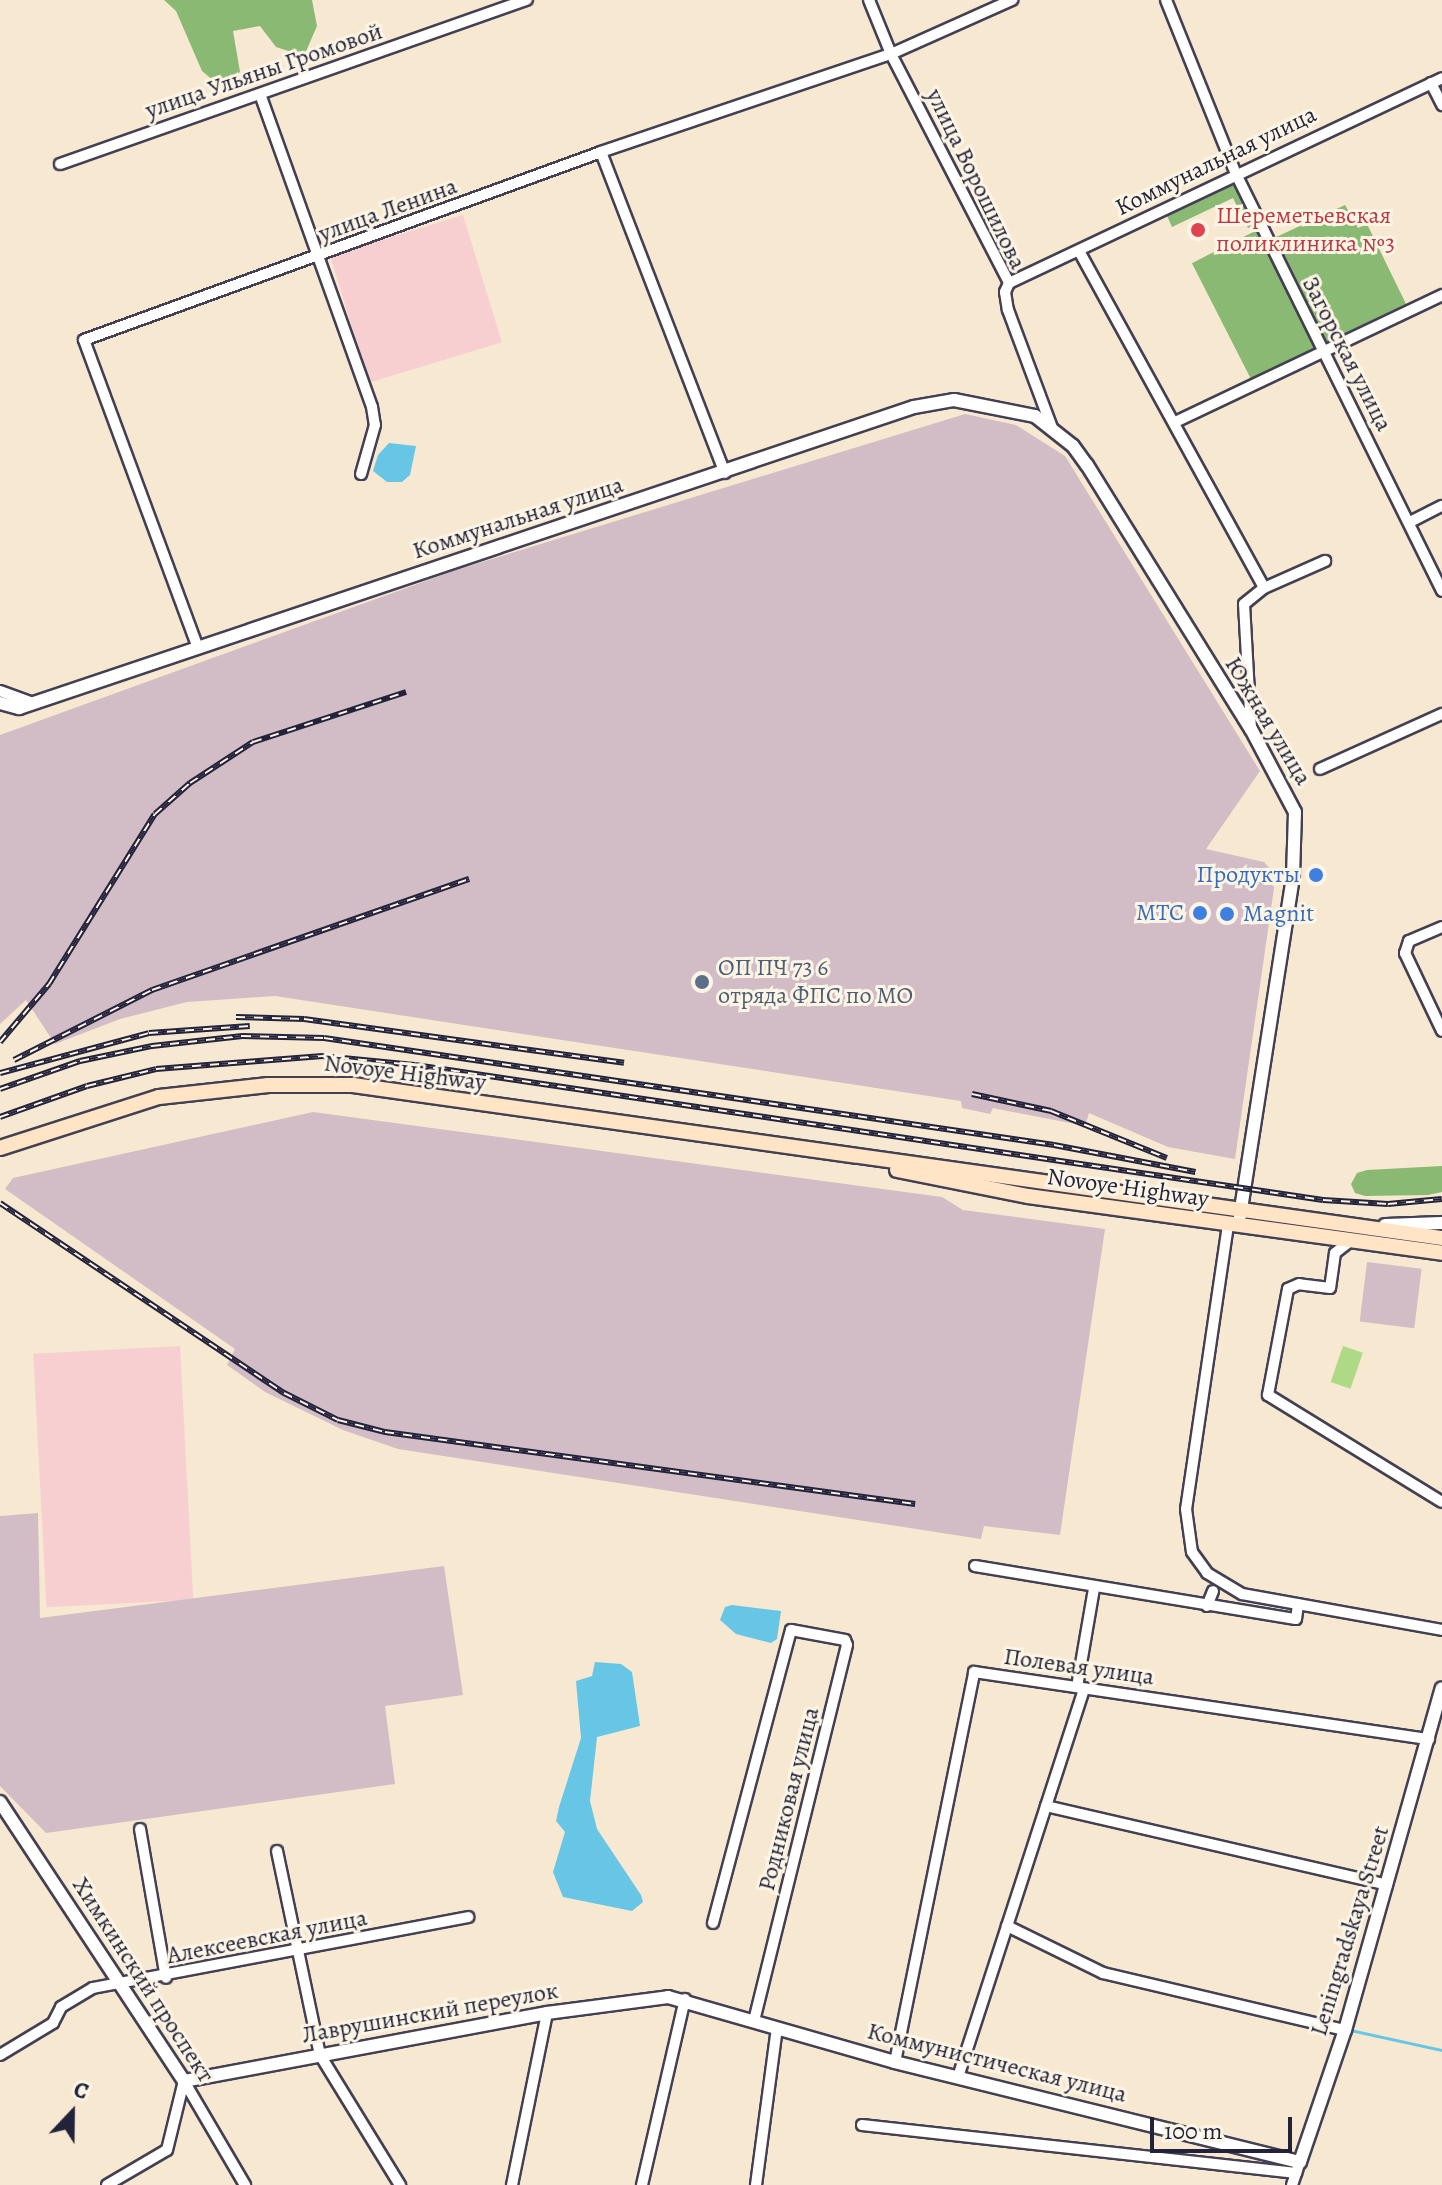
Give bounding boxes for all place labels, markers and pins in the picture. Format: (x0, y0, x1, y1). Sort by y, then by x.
place label: Шереметьевская поликлиника №3 (1216, 202, 1395, 258)
marker: Шереметьевская поликлиника №3 (1187, 219, 1209, 241)
place label: Продукты (1196, 861, 1300, 889)
marker: Продукты (1307, 866, 1325, 884)
place label: МТС (1136, 899, 1184, 927)
place label: Magnit (1243, 900, 1314, 928)
marker: МТС (1191, 904, 1209, 922)
marker: Magnit (1218, 905, 1236, 923)
place label: ОП ПЧ 73 6 отряда ФПС по МО (718, 954, 913, 1010)
marker: ОП ПЧ 73 6 отряда ФПС по МО (693, 973, 711, 991)

